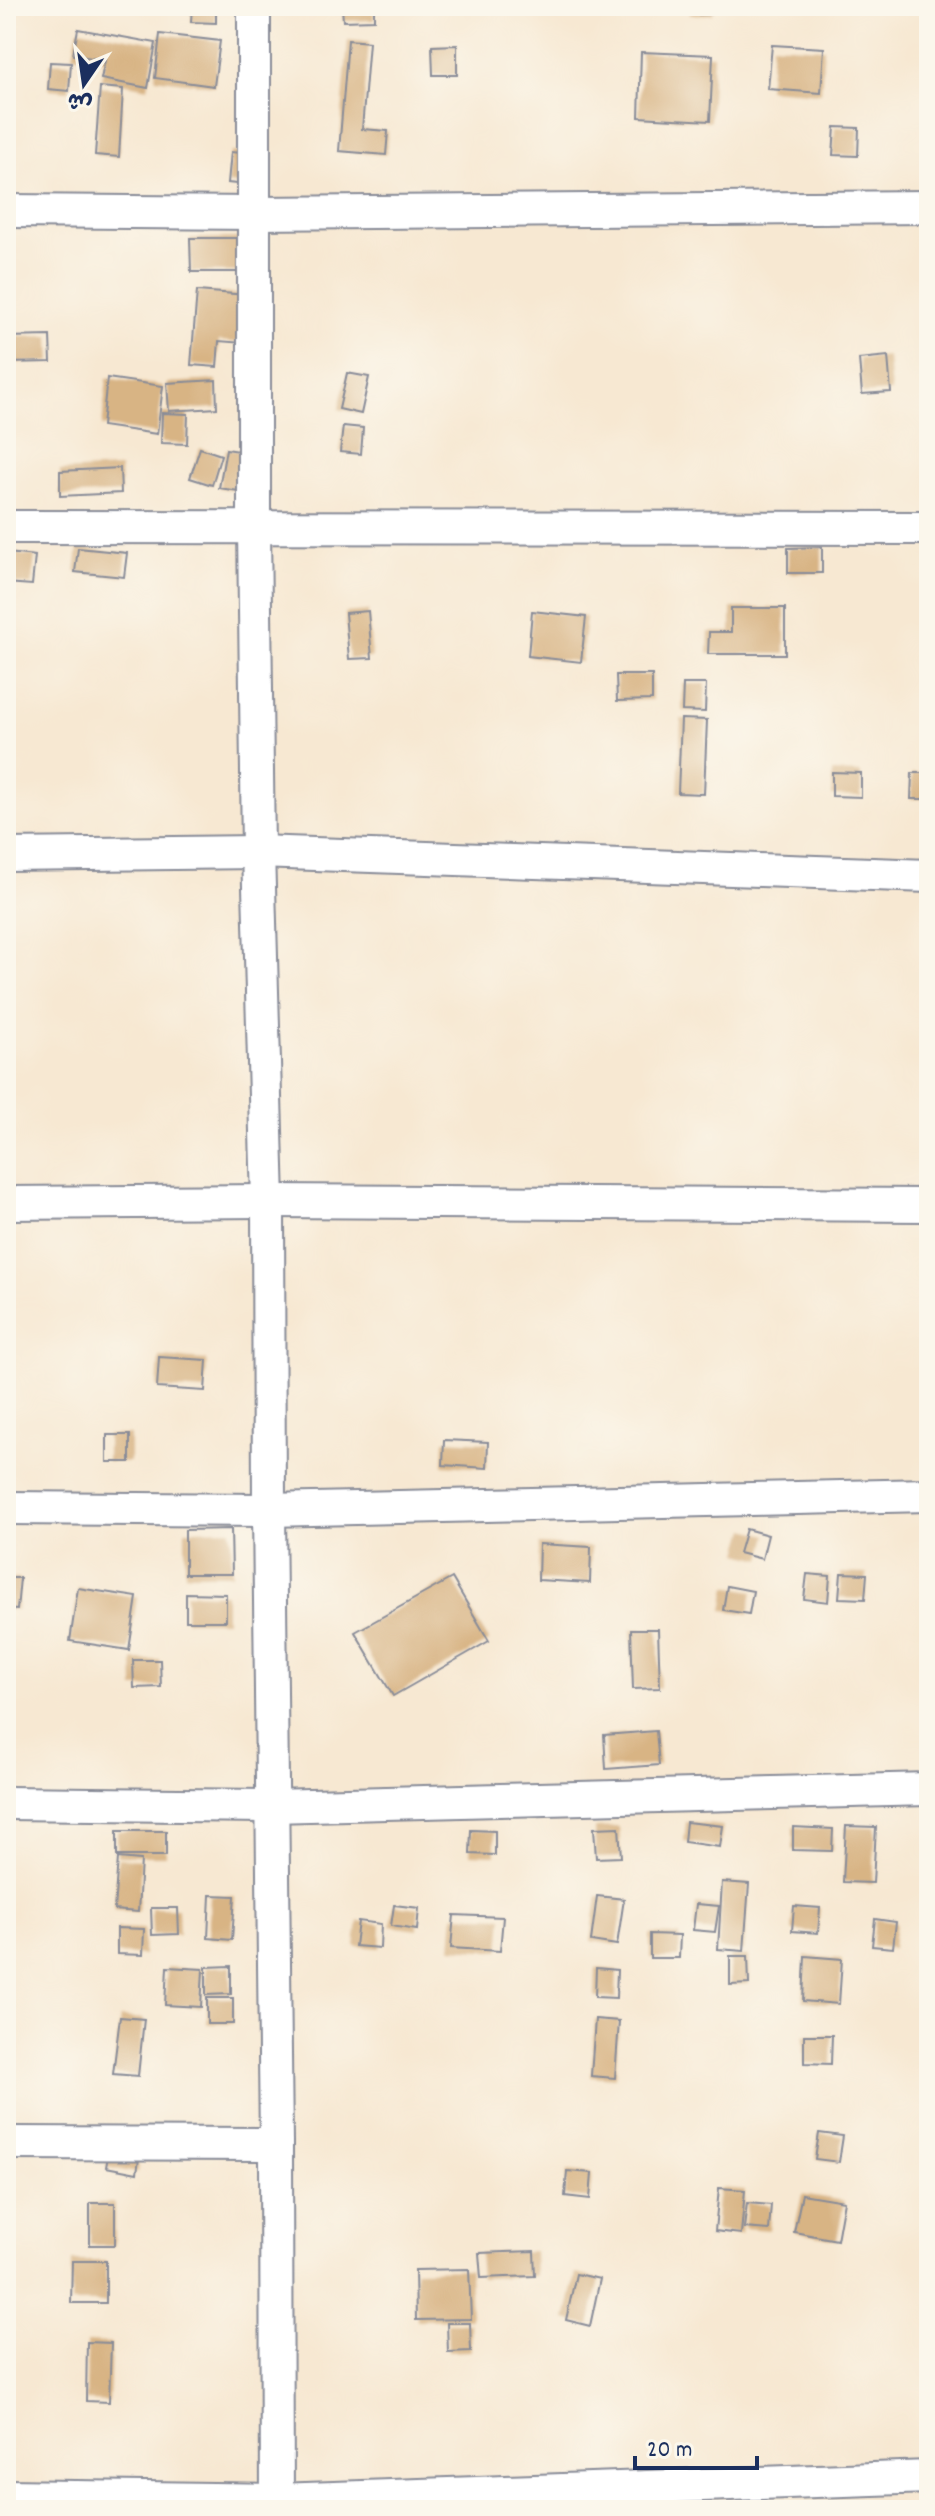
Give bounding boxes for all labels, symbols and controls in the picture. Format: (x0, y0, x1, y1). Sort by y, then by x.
north arrow (44, 44, 124, 124)
text: ش (65, 82, 96, 118)
scale bar (635, 2420, 757, 2470)
text: 20 m (647, 2434, 693, 2468)

